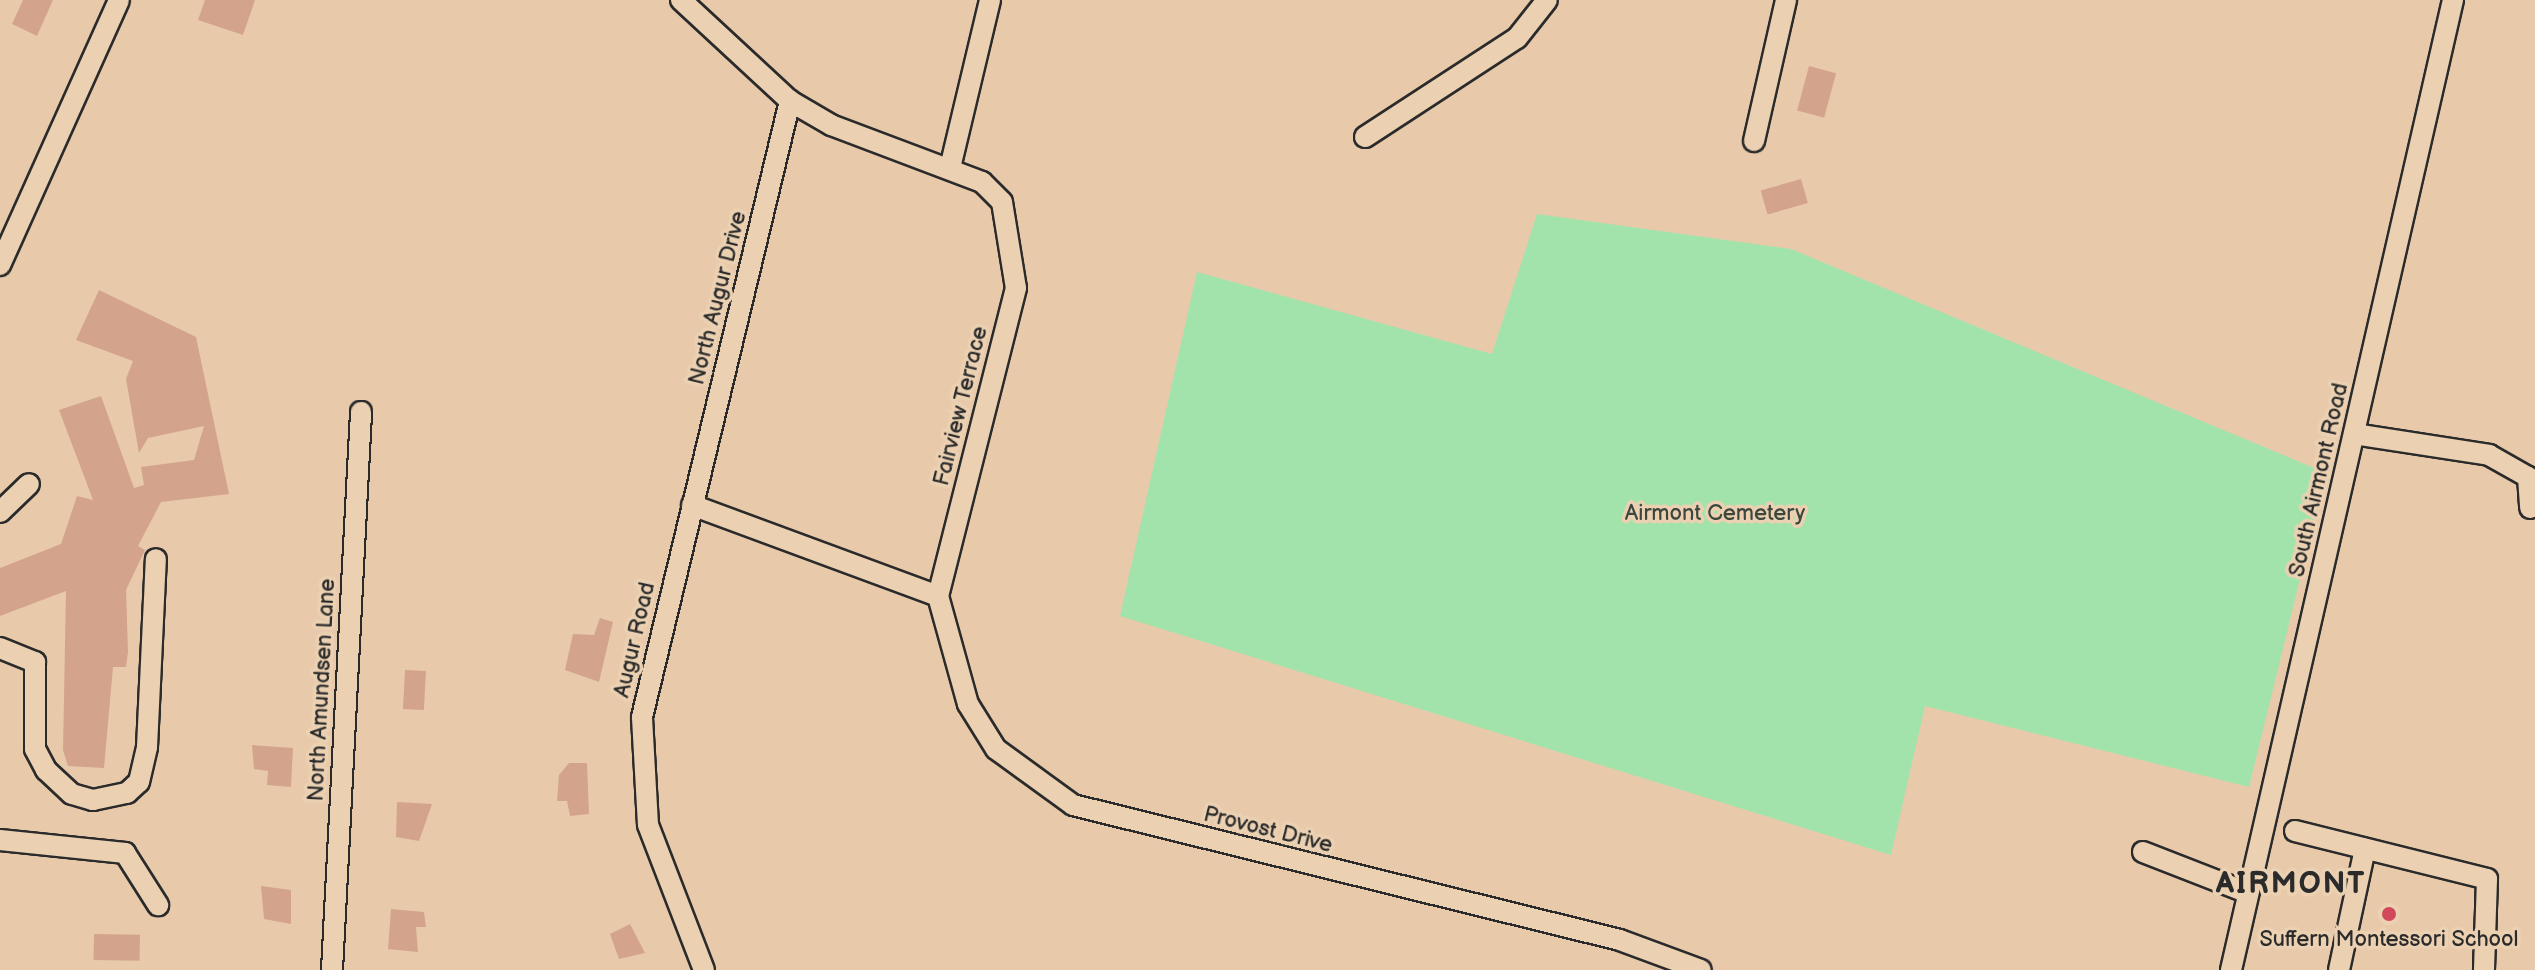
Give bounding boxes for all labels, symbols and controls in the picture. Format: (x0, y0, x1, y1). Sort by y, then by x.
street label: North Augur Drive (684, 208, 752, 388)
street label: Fairview Terrace (928, 323, 994, 489)
street label: South Airmont Road (2284, 380, 2354, 580)
park label: Airmont Cemetery (1625, 501, 1805, 527)
street label: North Amundsen Lane (303, 578, 341, 802)
street label: Augur Road (609, 580, 661, 700)
street label: Provost Drive (1201, 801, 1335, 859)
district label: AIRMONT (2216, 866, 2366, 902)
marker: Suffern Montessori School (2380, 905, 2398, 923)
place label: Suffern Montessori School (2259, 927, 2519, 953)

